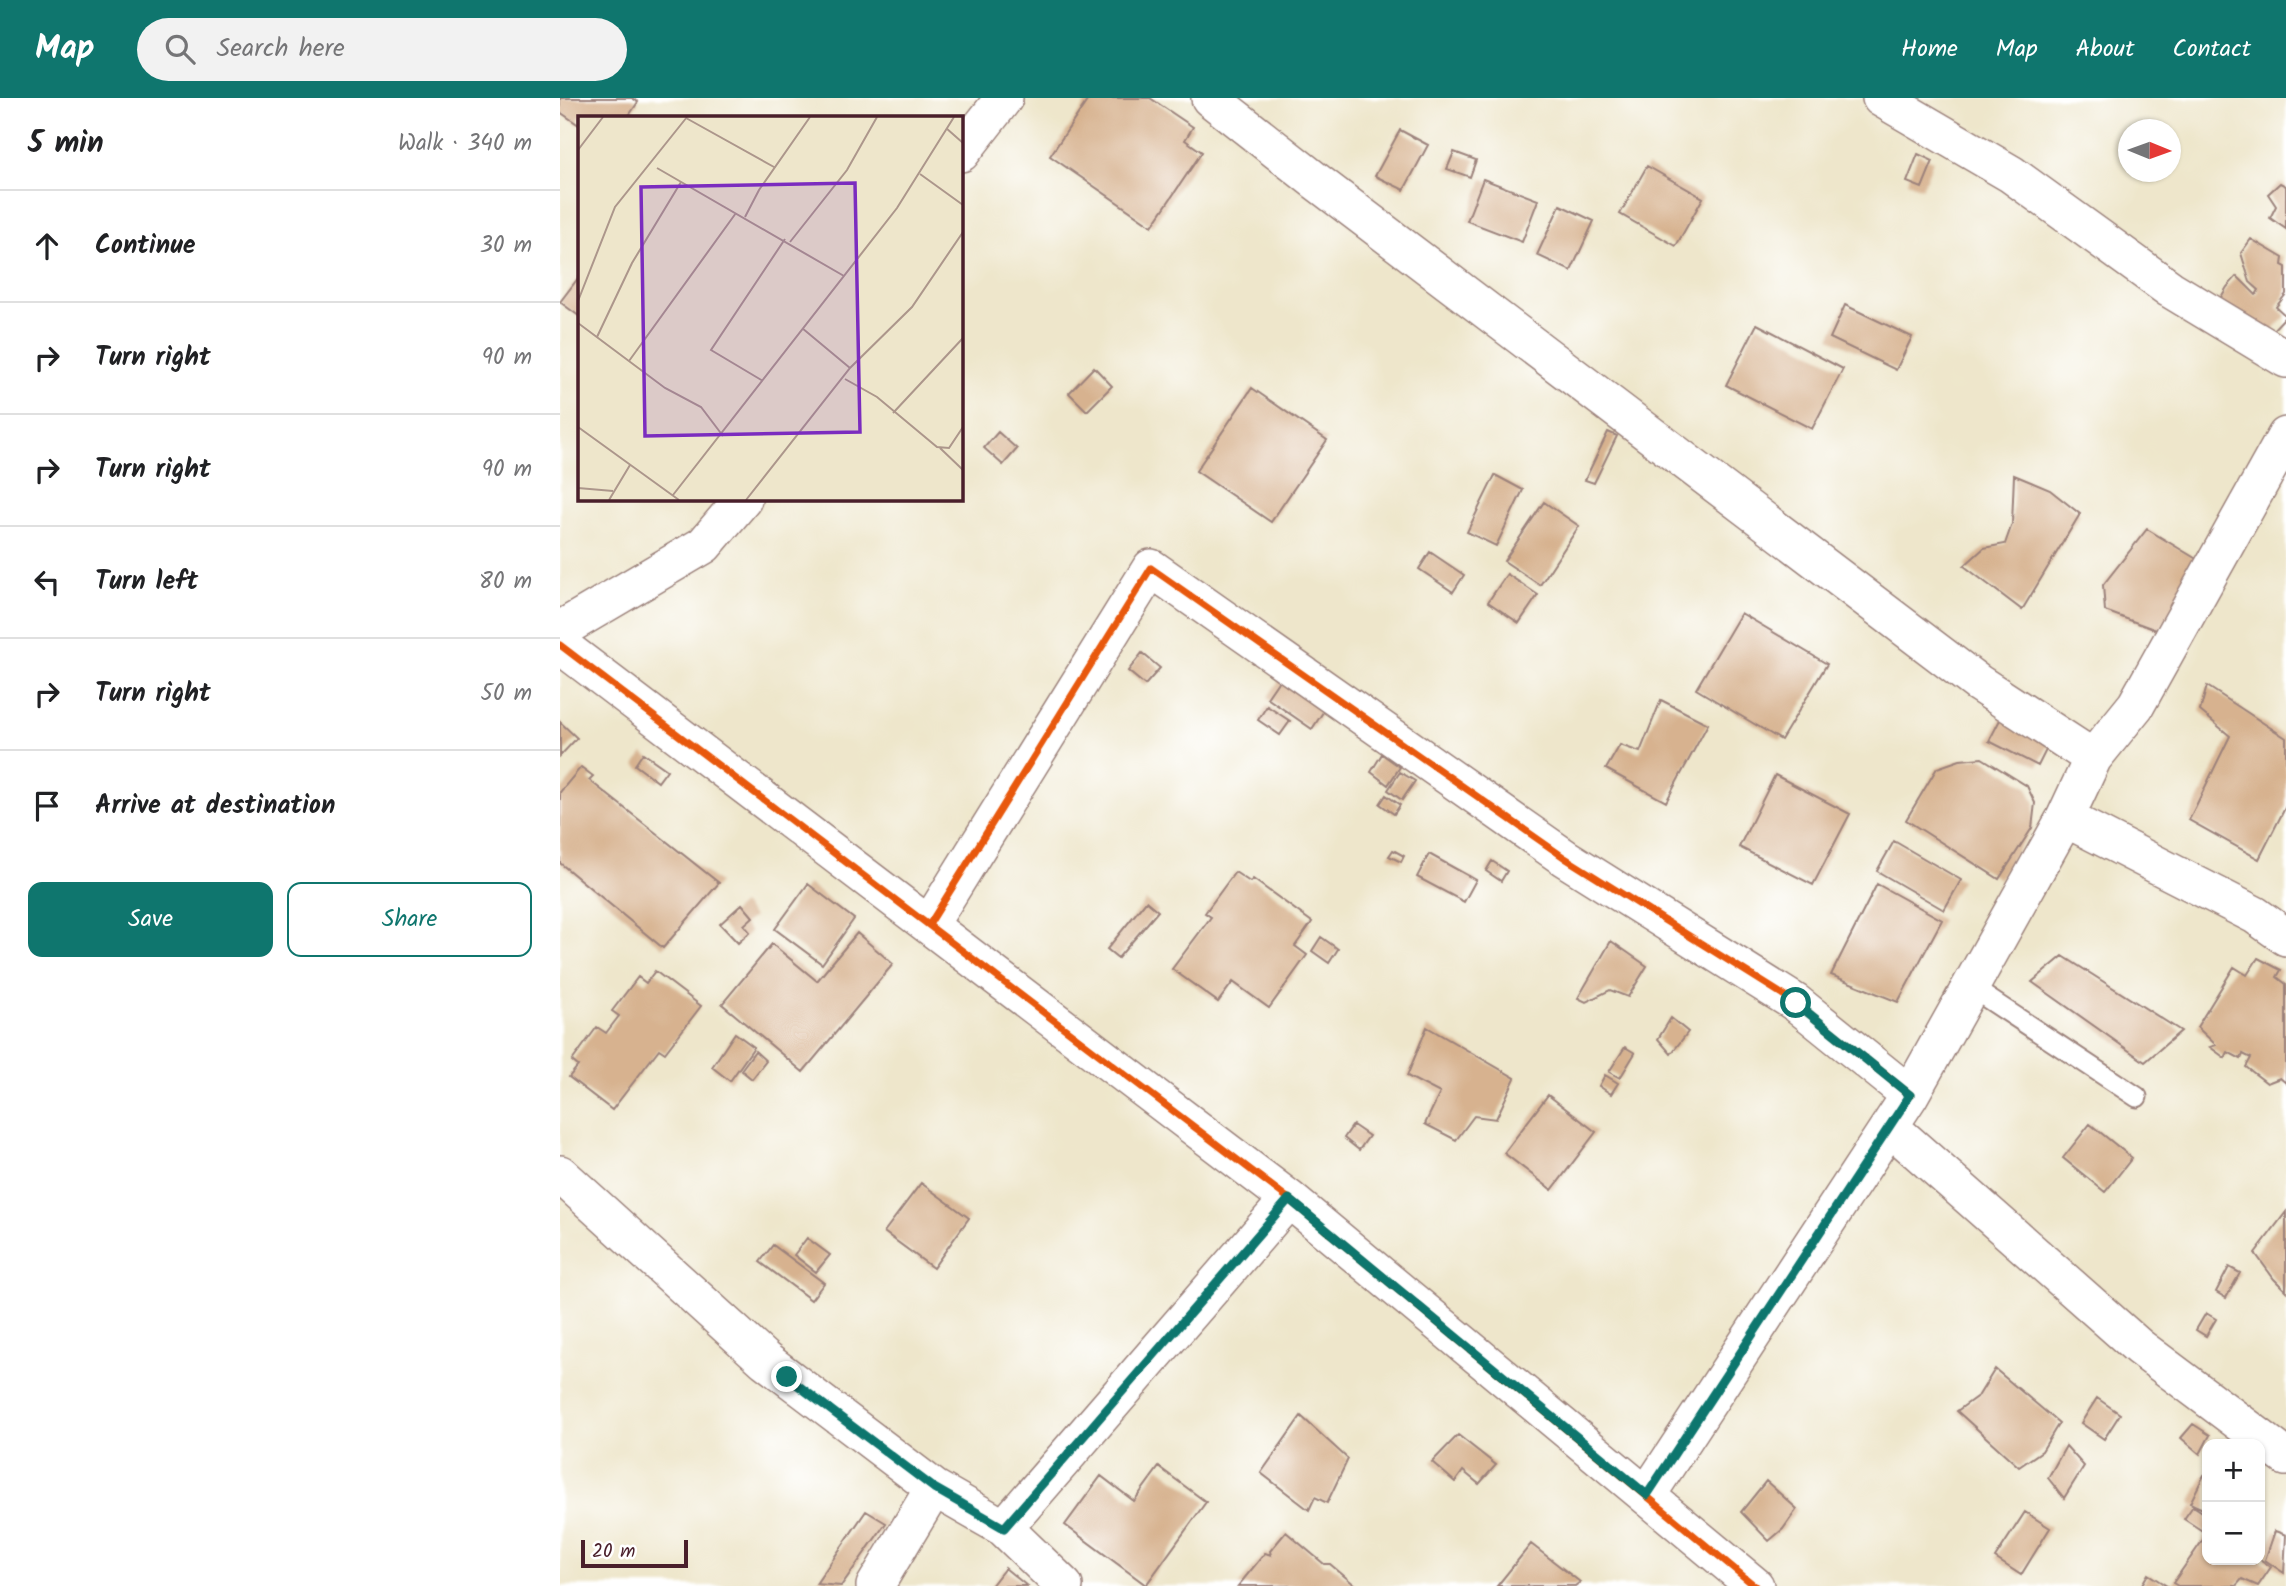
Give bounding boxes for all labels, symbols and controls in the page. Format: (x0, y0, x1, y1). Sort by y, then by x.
search box (137, 18, 627, 81)
text: Map (35, 23, 95, 76)
text: Search here (217, 28, 345, 70)
icon: search (161, 30, 199, 68)
text: Home (1901, 30, 1958, 69)
text: Map (1996, 30, 2038, 69)
text: About (2076, 30, 2134, 69)
text: Contact (2172, 30, 2251, 69)
inset map (578, 116, 962, 500)
north arrow (2118, 119, 2181, 182)
text: 5 min (28, 120, 104, 168)
text: Walk · 340 m (398, 126, 532, 162)
text: Continue (95, 225, 196, 267)
icon: ahead (28, 227, 66, 265)
text: 30 m (480, 228, 532, 264)
text: Turn right (95, 337, 211, 379)
icon: right (28, 339, 66, 377)
text: 90 m (482, 340, 532, 376)
text: Turn right (95, 449, 211, 491)
icon: right (28, 451, 66, 489)
text: 90 m (482, 452, 532, 488)
text: Turn left (95, 561, 198, 603)
icon: left (28, 563, 66, 601)
text: 80 m (479, 564, 532, 600)
text: Turn right (95, 673, 211, 715)
icon: right (28, 675, 66, 713)
text: 50 m (481, 676, 532, 712)
text: Arrive at destination (95, 785, 335, 827)
icon: arrive (28, 787, 66, 825)
button: Save (28, 882, 273, 957)
button: Share (287, 882, 532, 957)
route start (1780, 987, 1811, 1018)
route end (771, 1361, 802, 1392)
map controls (2202, 1439, 2265, 1565)
button: + (2202, 1439, 2265, 1502)
button: − (2202, 1502, 2265, 1565)
scale bar (581, 1537, 688, 1569)
text: 20 m (592, 1537, 635, 1567)

